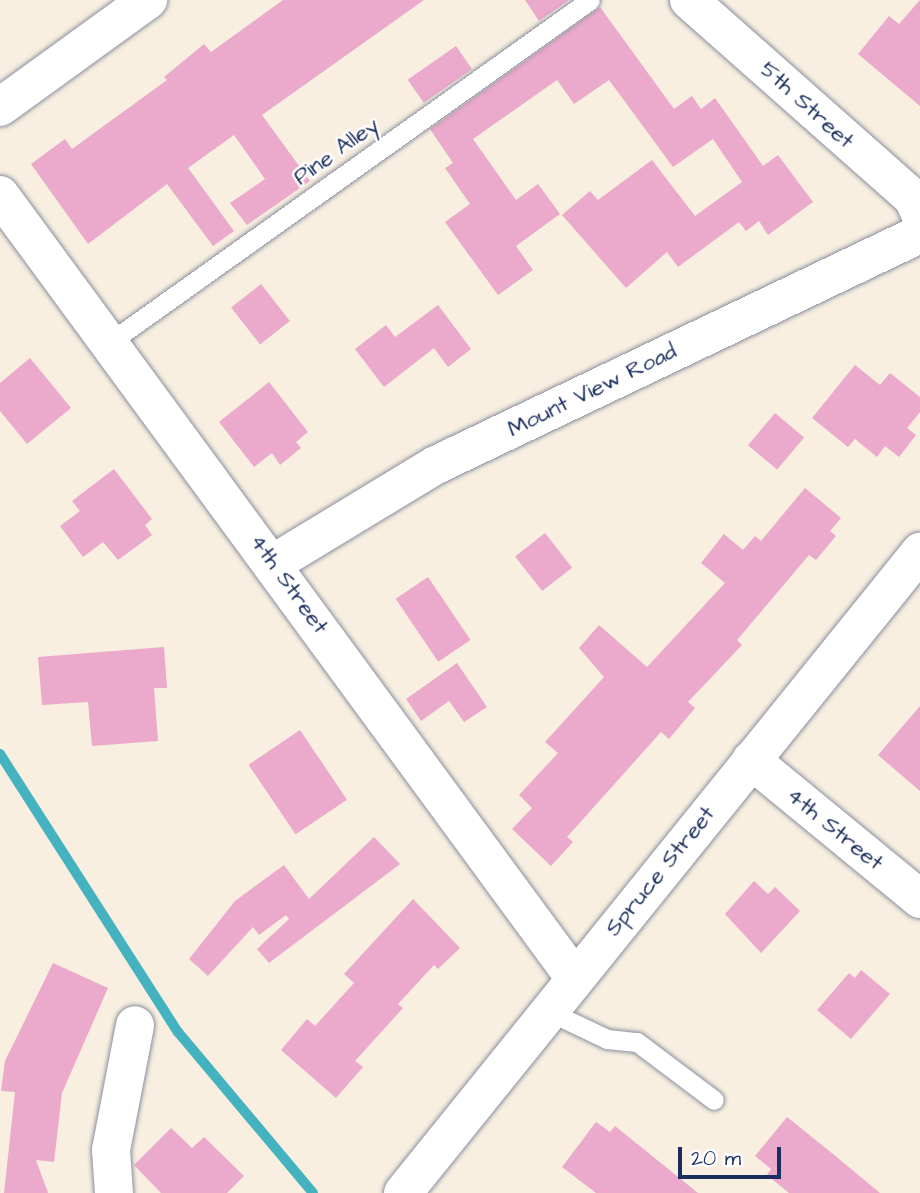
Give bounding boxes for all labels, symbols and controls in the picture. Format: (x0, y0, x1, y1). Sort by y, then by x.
street label: 5th Street (754, 56, 860, 154)
street label: Pine Alley (288, 111, 384, 191)
street label: Mount View Road (503, 337, 681, 443)
street label: 4th Street (244, 529, 334, 639)
street label: 4th Street (781, 782, 889, 876)
street label: Spruce Street (599, 800, 721, 942)
scale bar (682, 1134, 785, 1178)
text: 20 m (691, 1144, 741, 1173)

